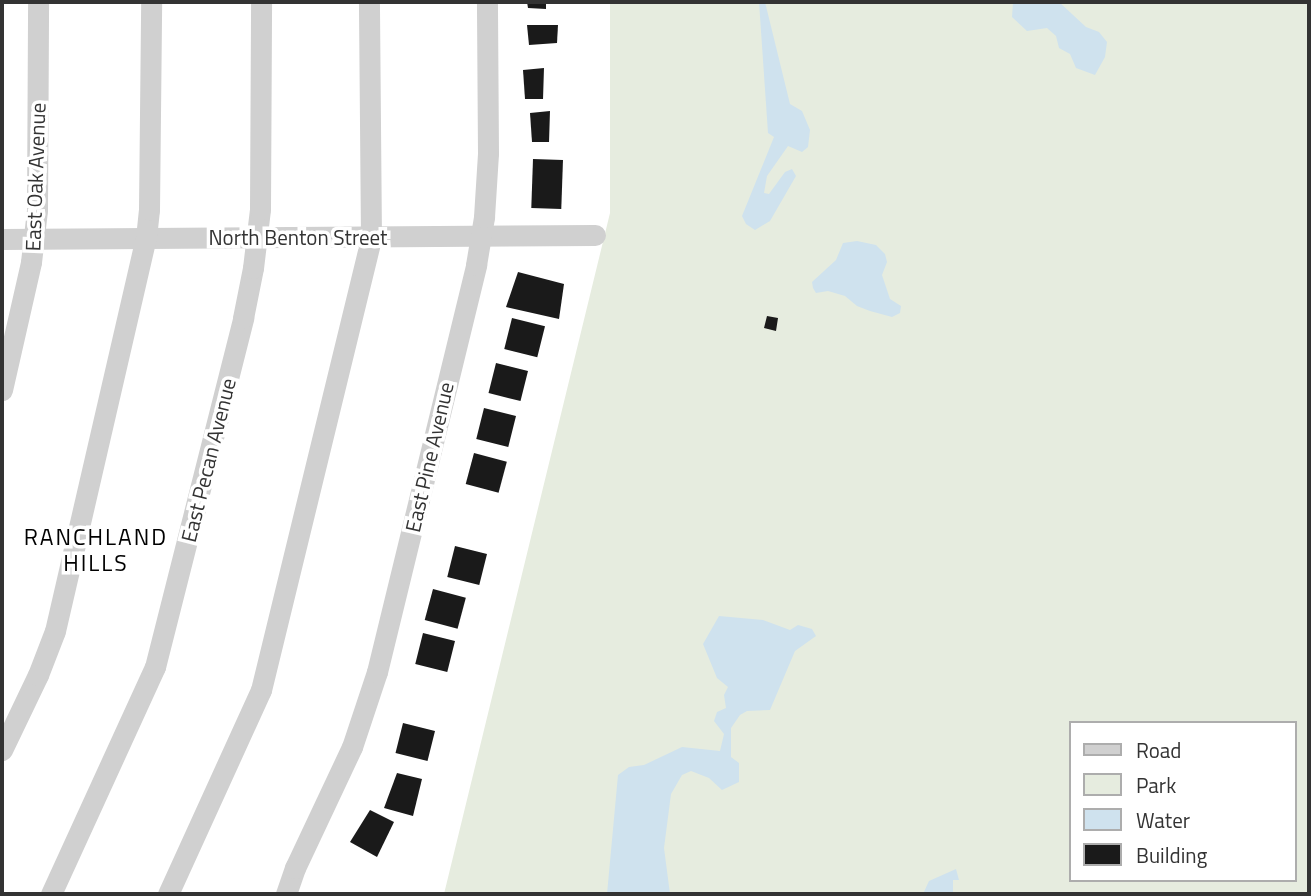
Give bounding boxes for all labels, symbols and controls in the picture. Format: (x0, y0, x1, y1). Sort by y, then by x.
street label: East Oak Avenue (20, 102, 50, 252)
street label: North Benton Street (209, 224, 387, 250)
street label: East Pecan Avenue (175, 375, 241, 545)
street label: East Pine Avenue (399, 380, 459, 534)
district label: RANCHLAND HILLS (25, 523, 167, 577)
legend (1070, 721, 1297, 882)
text: Road (1136, 734, 1181, 766)
text: Park (1136, 769, 1176, 801)
text: Water (1136, 804, 1190, 836)
text: Building (1136, 839, 1207, 871)

